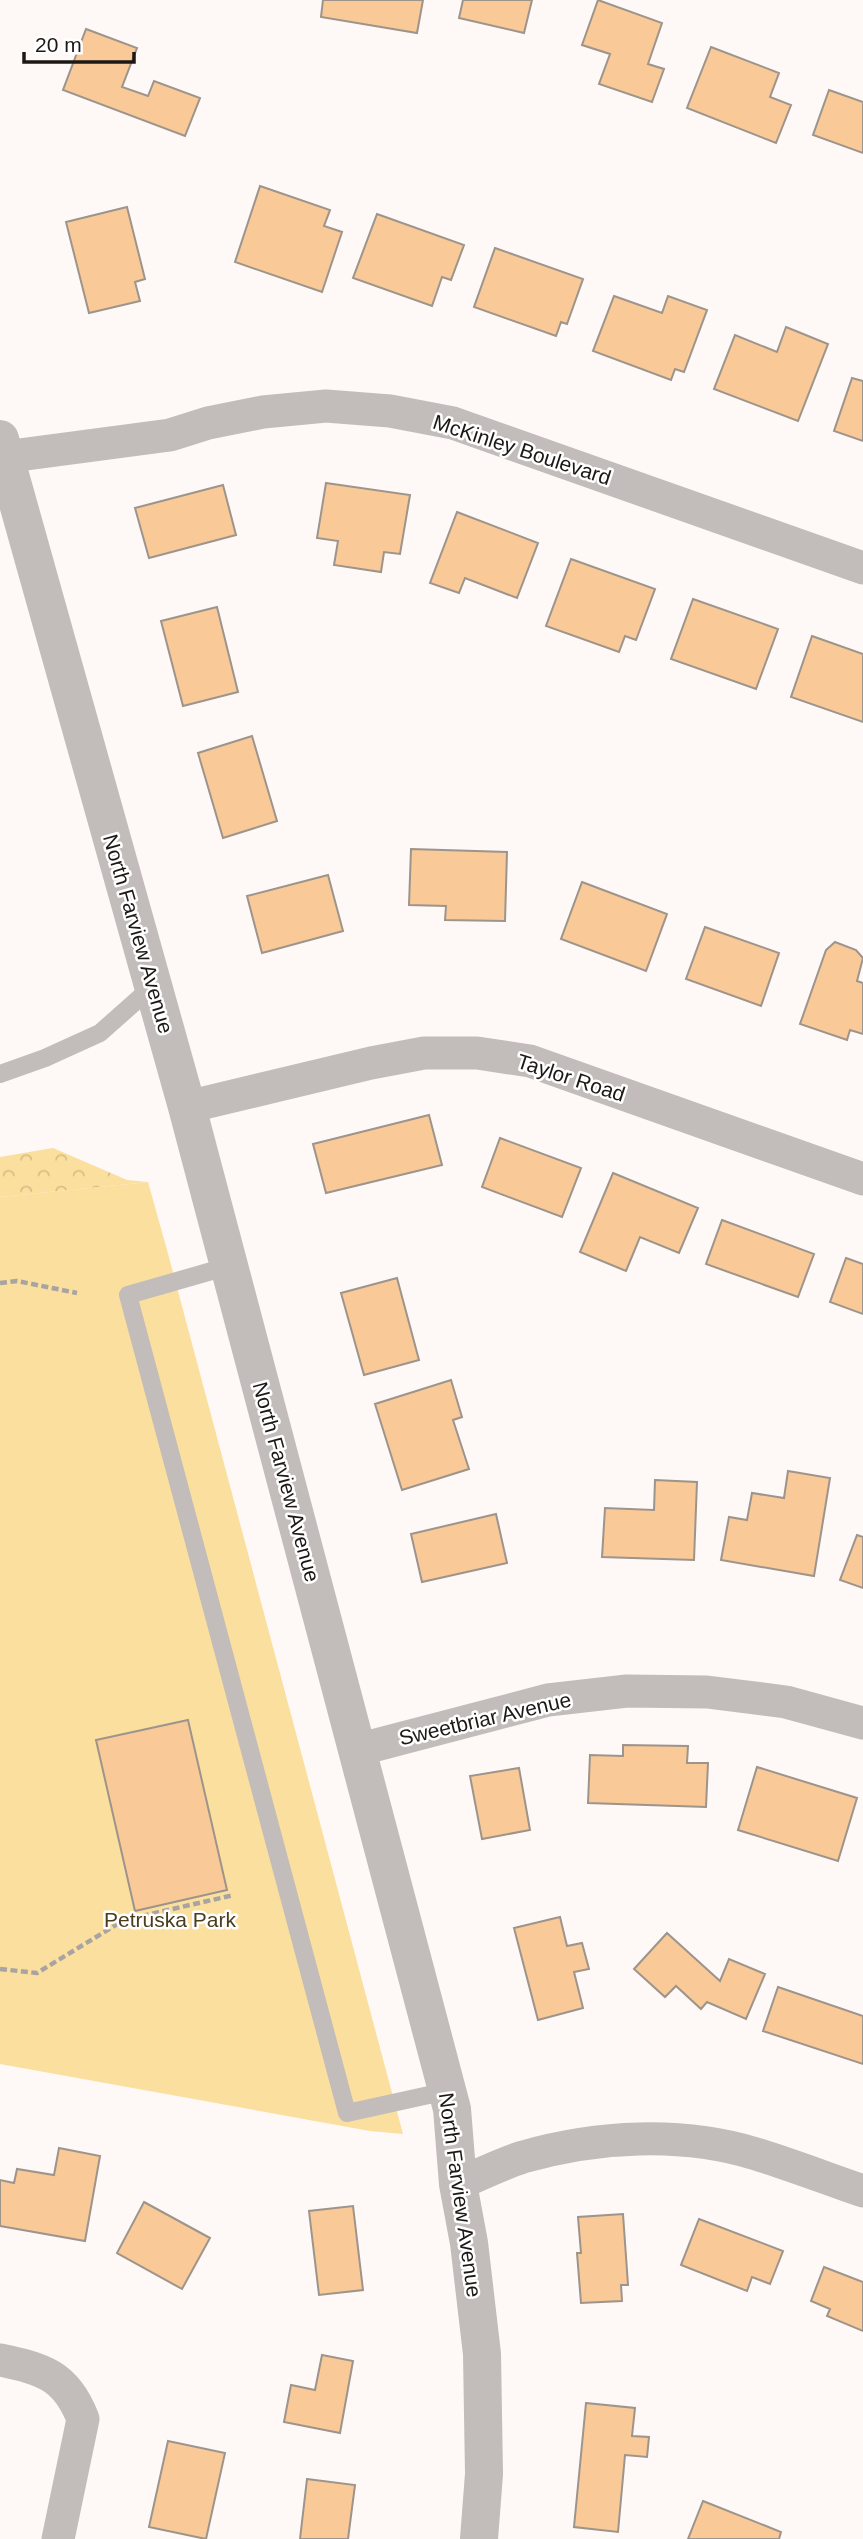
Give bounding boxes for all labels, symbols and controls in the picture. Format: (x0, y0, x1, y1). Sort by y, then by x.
scale bar (24, 21, 135, 65)
text: 20 m (35, 33, 82, 56)
street label: McKinley Boulevard (430, 410, 614, 489)
street label: North Farview Avenue (99, 832, 178, 1036)
street label: Taylor Road (514, 1049, 628, 1106)
street label: North Farview Avenue (249, 1379, 324, 1584)
street label: Sweetbriar Avenue (397, 1688, 573, 1750)
park label: Petruska Park (104, 1908, 236, 1931)
street label: North Farview Avenue (435, 2091, 486, 2299)

